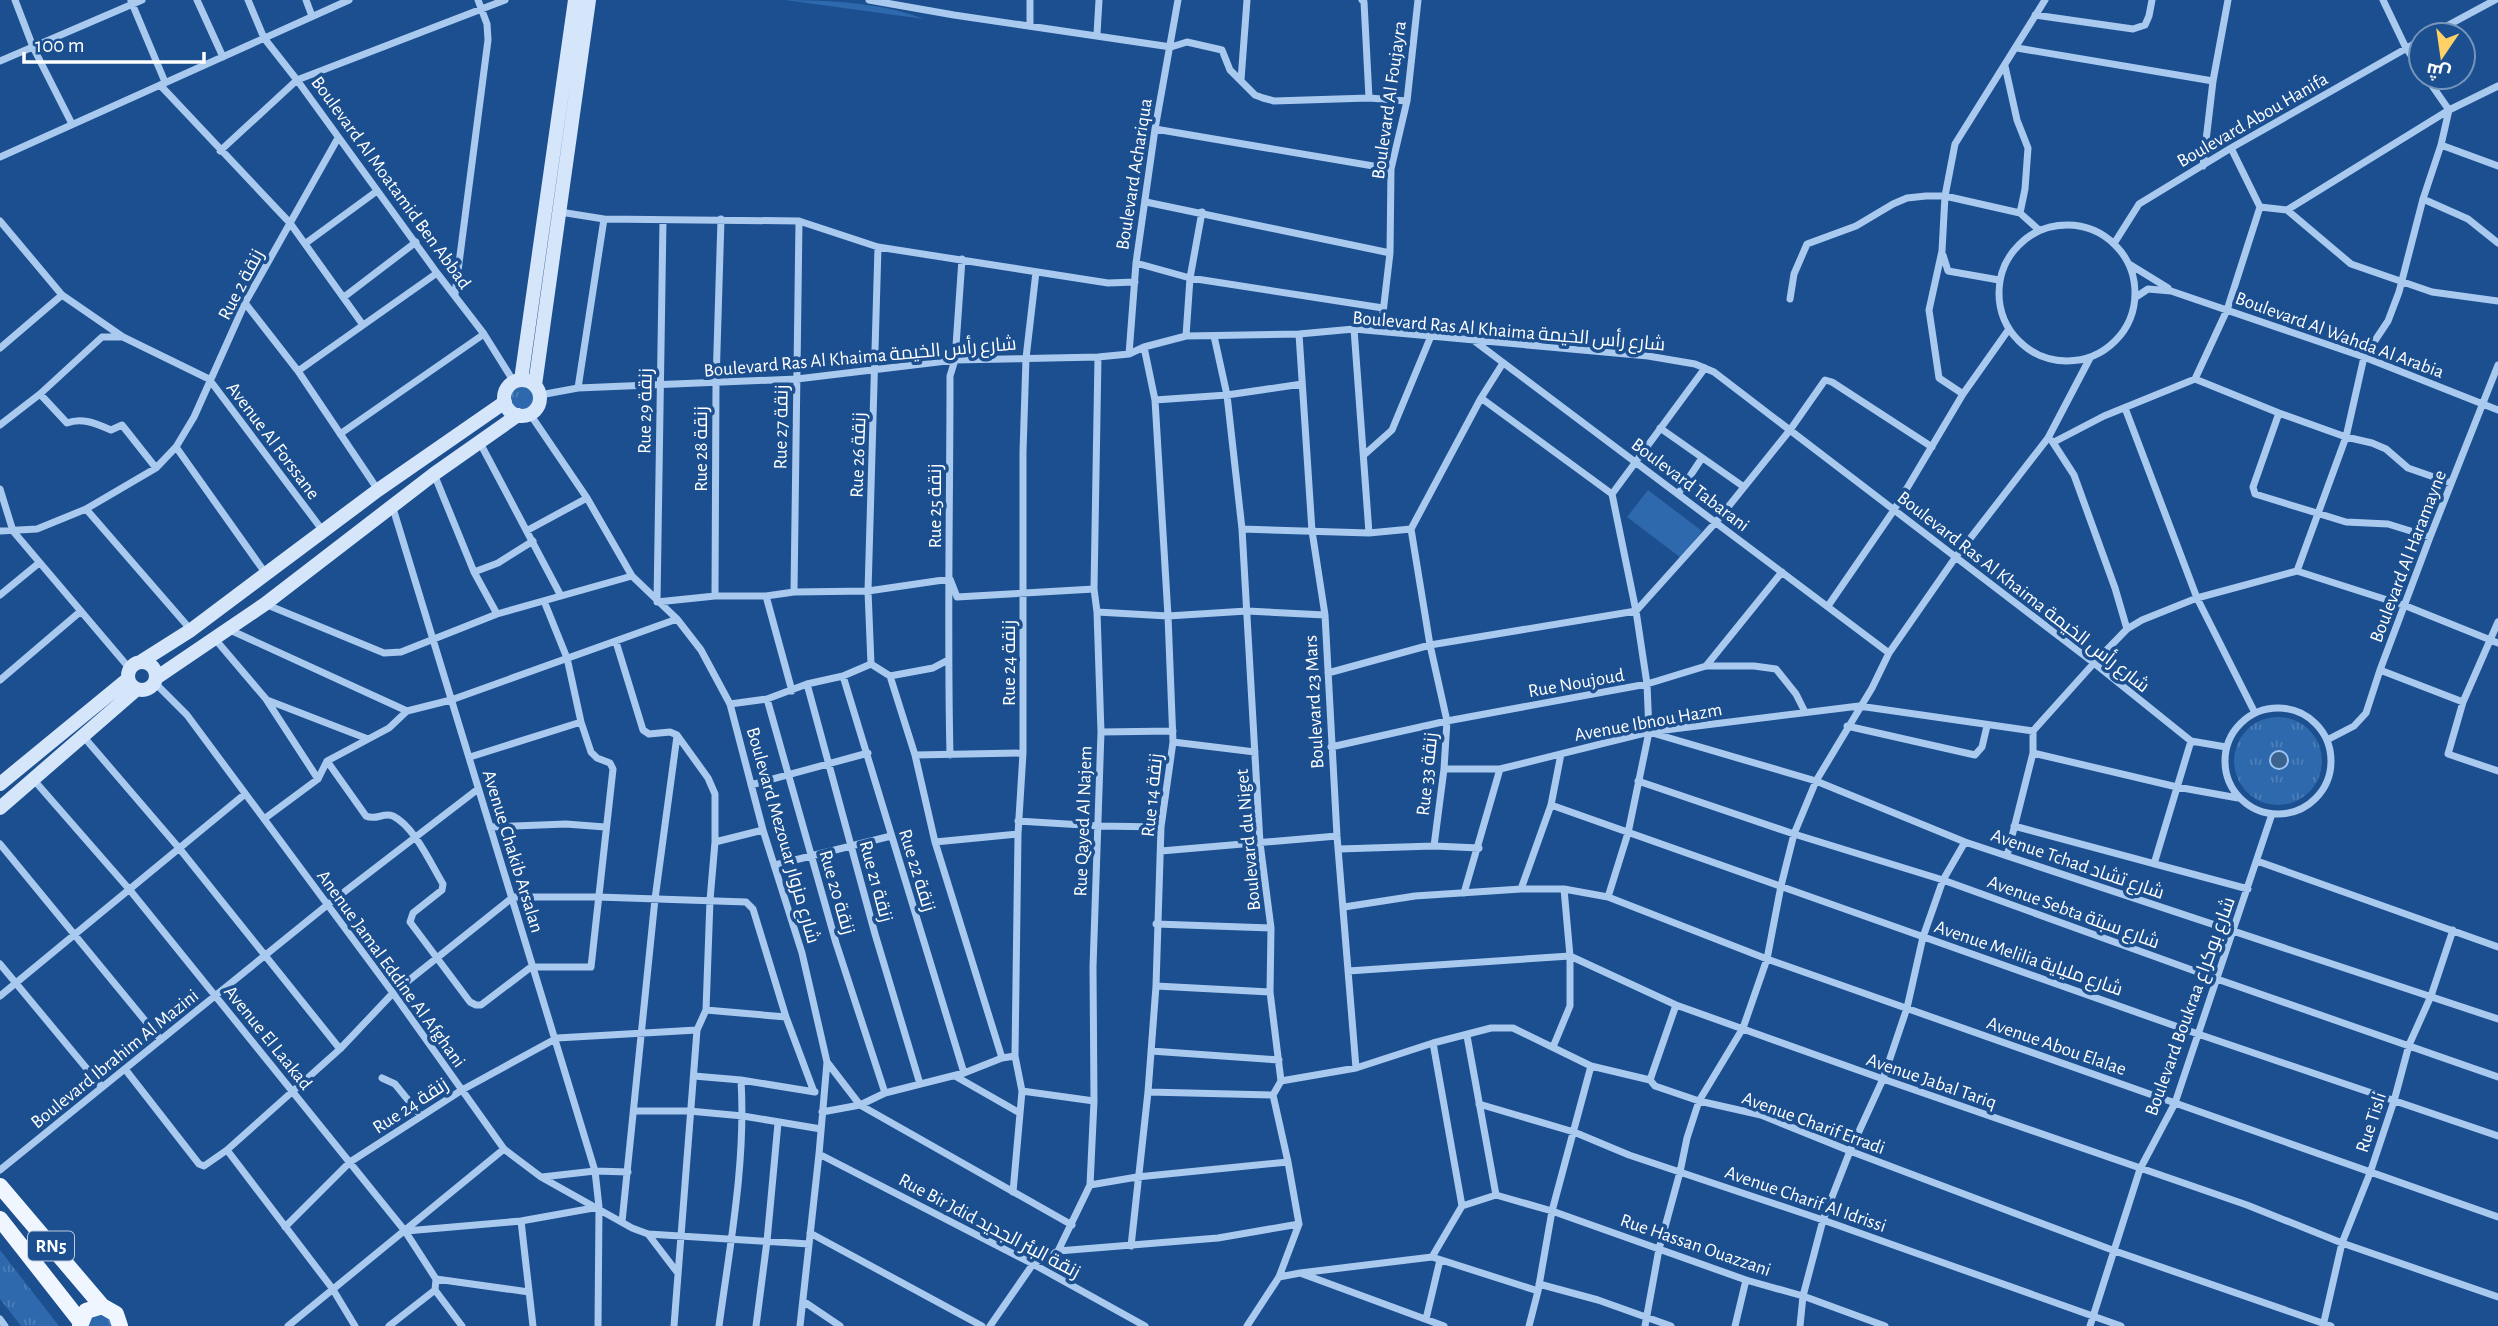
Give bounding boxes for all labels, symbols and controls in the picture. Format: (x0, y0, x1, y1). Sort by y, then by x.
street label: Boulevard Al Foujayra (1369, 20, 1410, 181)
scale bar (24, 21, 205, 65)
north arrow (2407, 21, 2477, 91)
text: 100 m (35, 35, 85, 56)
text: ش (2424, 58, 2453, 84)
street label: Boulevard Abou Hanifa (2174, 69, 2332, 171)
street label: Boulevard Al Moatamid Ben Abbad (307, 73, 474, 293)
street label: Boulevard Achariqua (1113, 97, 1156, 251)
street label: Rue 2 زنقة (215, 246, 269, 324)
street label: Boulevard Al Wahda Al Arabia (2233, 289, 2447, 382)
street label: Boulevard Ras Al Khaima شارع رأس الخيمة (1351, 305, 1666, 358)
street label: Boulevard Ras Al Khaima شارع رأس الخيمة (703, 331, 1018, 384)
street label: Rue 29 زنقة (635, 368, 657, 454)
street label: Avenue Al Forssane (223, 379, 323, 503)
street label: Rue 27 زنقة (771, 385, 793, 470)
street label: Rue 28 زنقة (692, 406, 712, 492)
street label: Rue 26 زنقة (848, 412, 870, 498)
street label: Boulevard Tabarani (1628, 435, 1753, 536)
street label: Rue 25 زنقة (926, 464, 946, 548)
street label: Boulevard Al Haramayne (2367, 468, 2450, 645)
street label: Boulevard Ras Al Khaima شارع رأس الخيمة (1892, 486, 2154, 699)
street label: Rue 24 زنقة (1000, 620, 1020, 706)
street label: Boulevard 23 Mars (1302, 634, 1327, 769)
street label: Rue Noujoud (1527, 666, 1626, 701)
street label: Avenue Ibnou Hazm (1573, 700, 1724, 745)
street label: Boulevard Mezouar شارع مزوار (740, 725, 824, 947)
street label: Rue 33 زنقة (1414, 732, 1442, 817)
street label: Rue Qayed Al Najem (1071, 745, 1096, 897)
street label: Rue 14 زنقة (1139, 753, 1167, 838)
street label: Avenue Chakib Arsalan (479, 768, 546, 935)
street label: Boulevard du Niget (1233, 768, 1264, 912)
street label: Avenue Tchad شارع تشاد (1988, 825, 2167, 906)
street label: Rue 22 زنقة (894, 827, 938, 914)
street label: Rue 21 زنقة (855, 839, 896, 924)
street label: Rue 20 زنقة (815, 848, 858, 937)
street label: Anenue Jamal Eddine Al Afghani (313, 867, 469, 1071)
street label: Avenue Sebta شارع سبتة (1984, 872, 2162, 955)
street label: Boulevard Boukraa شارع بوكراع (2141, 894, 2242, 1120)
street label: Avenue Melilia شارع ملياية (1931, 916, 2125, 1002)
street label: Avenue El Laakad (220, 982, 316, 1094)
street label: Boulevard Ibrahim Al Mazini (28, 986, 202, 1132)
street label: Avenue Abou Elalae (1984, 1014, 2129, 1079)
street label: Avenue Jabal Tariq (1864, 1050, 1999, 1113)
street label: Rue 24 زنقة (370, 1075, 453, 1138)
street label: Avenue Charif Erradi (1739, 1089, 1888, 1158)
street label: Rue Tisli (2353, 1090, 2390, 1155)
street label: Avenue Charif Al Idrissi (1722, 1163, 1889, 1236)
street label: Rue Bir Jdid زنقة البئر الجديد (895, 1170, 1083, 1283)
street label: Rue Hassan Ouazzani (1618, 1211, 1773, 1280)
road number: RN5 (28, 1232, 74, 1260)

